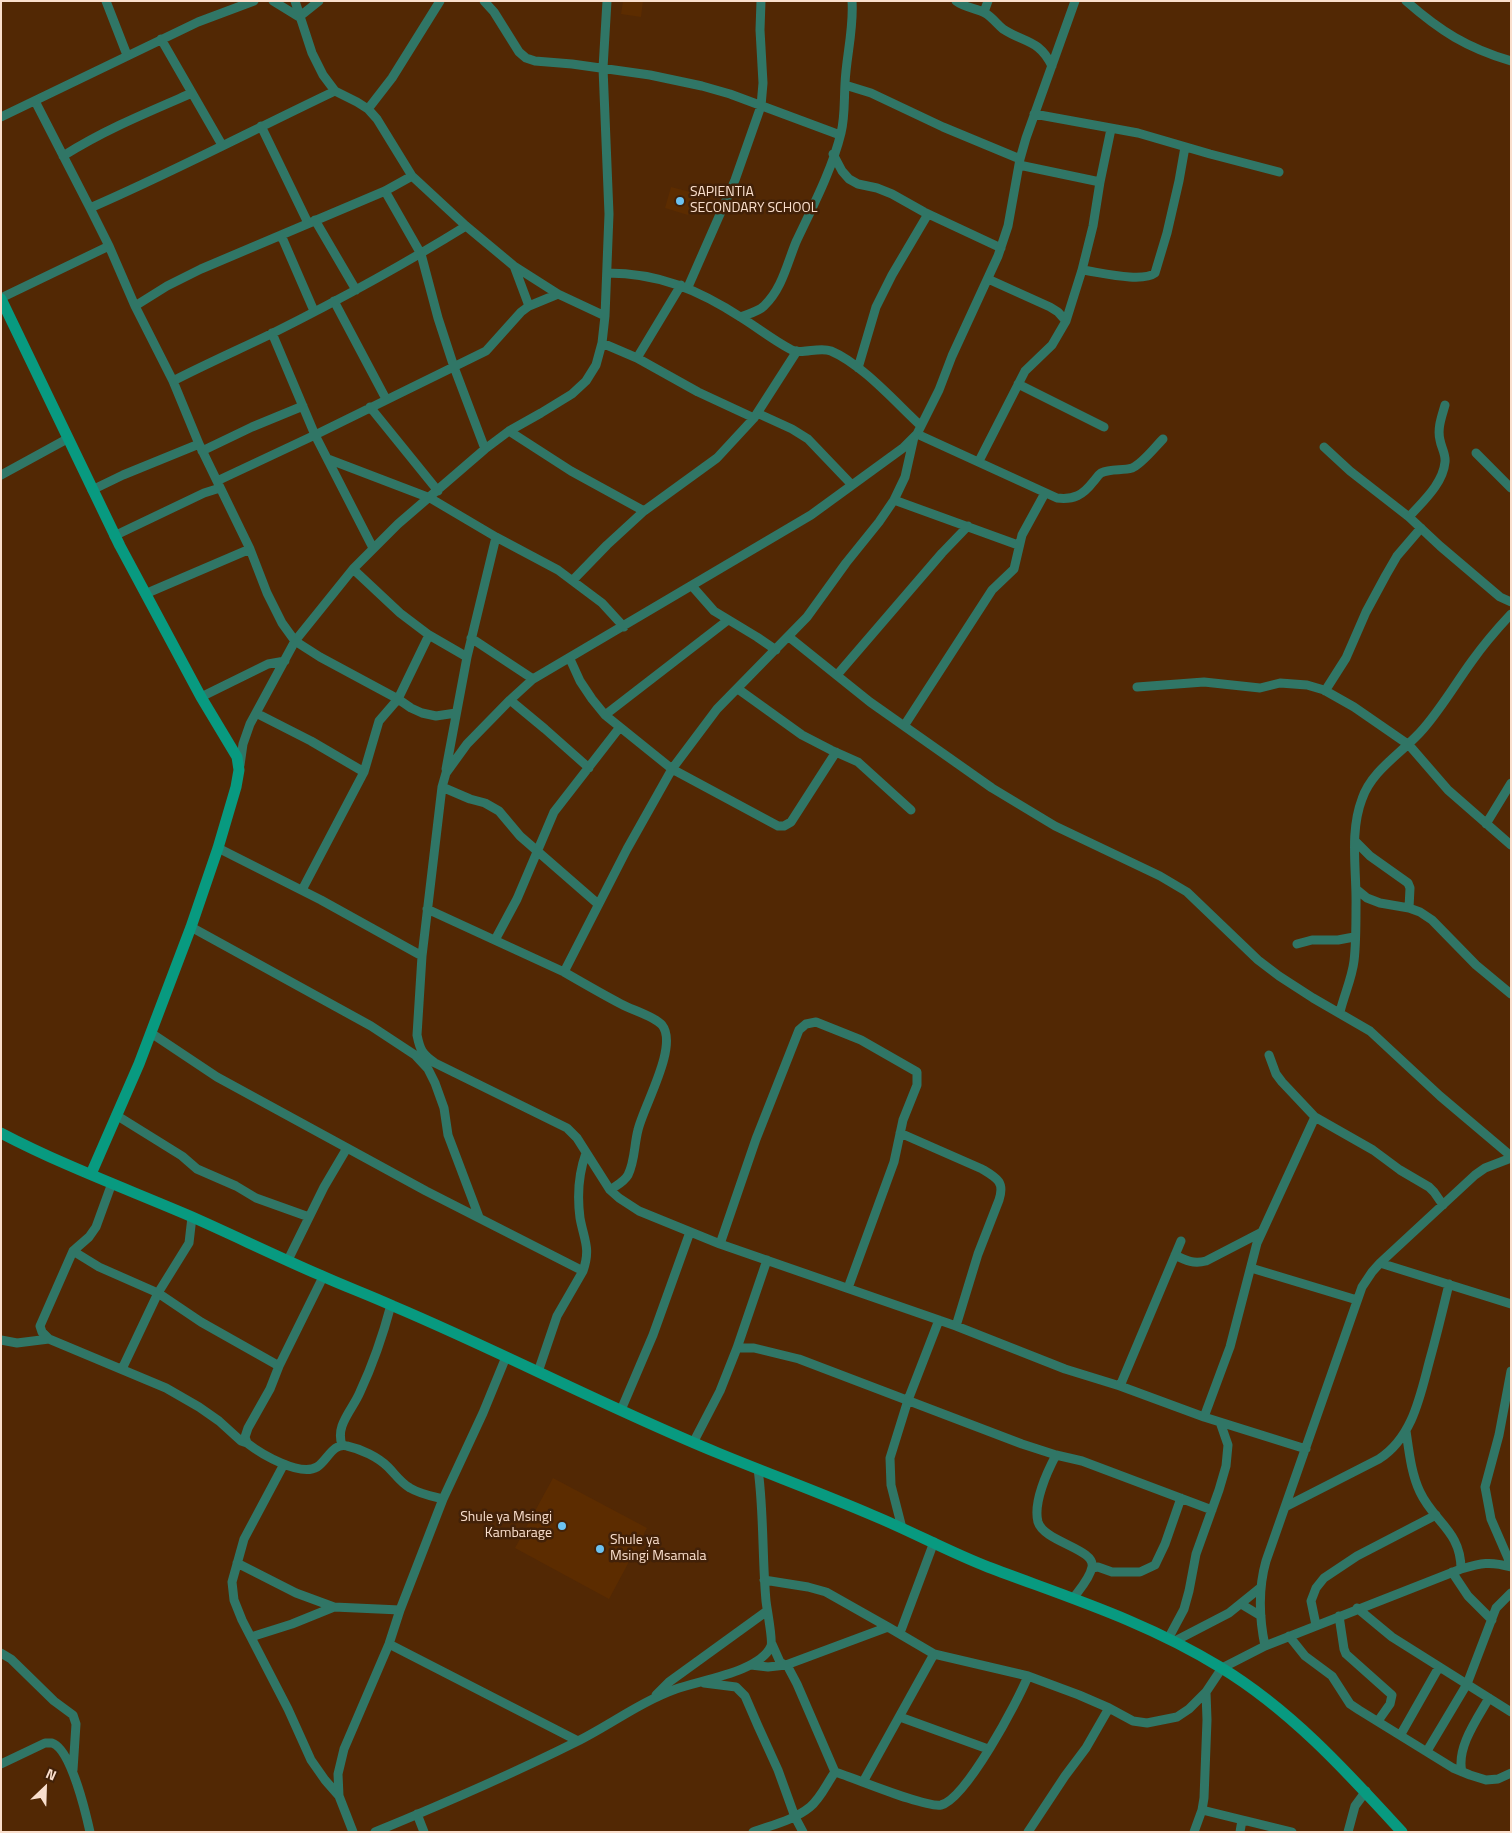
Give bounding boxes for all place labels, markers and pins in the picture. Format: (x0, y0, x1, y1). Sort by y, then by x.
place label: SAPIENTIA SECONDARY SCHOOL (690, 185, 817, 218)
marker: SAPIENTIA SECONDARY SCHOOL (674, 195, 686, 207)
place label: Shule ya Msingi Kambarage (460, 1510, 552, 1542)
marker: Shule ya Msingi Kambarage (556, 1520, 568, 1532)
place label: Shule ya Msingi Msamala (610, 1533, 706, 1565)
marker: Shule ya Msingi Msamala (594, 1543, 606, 1555)

